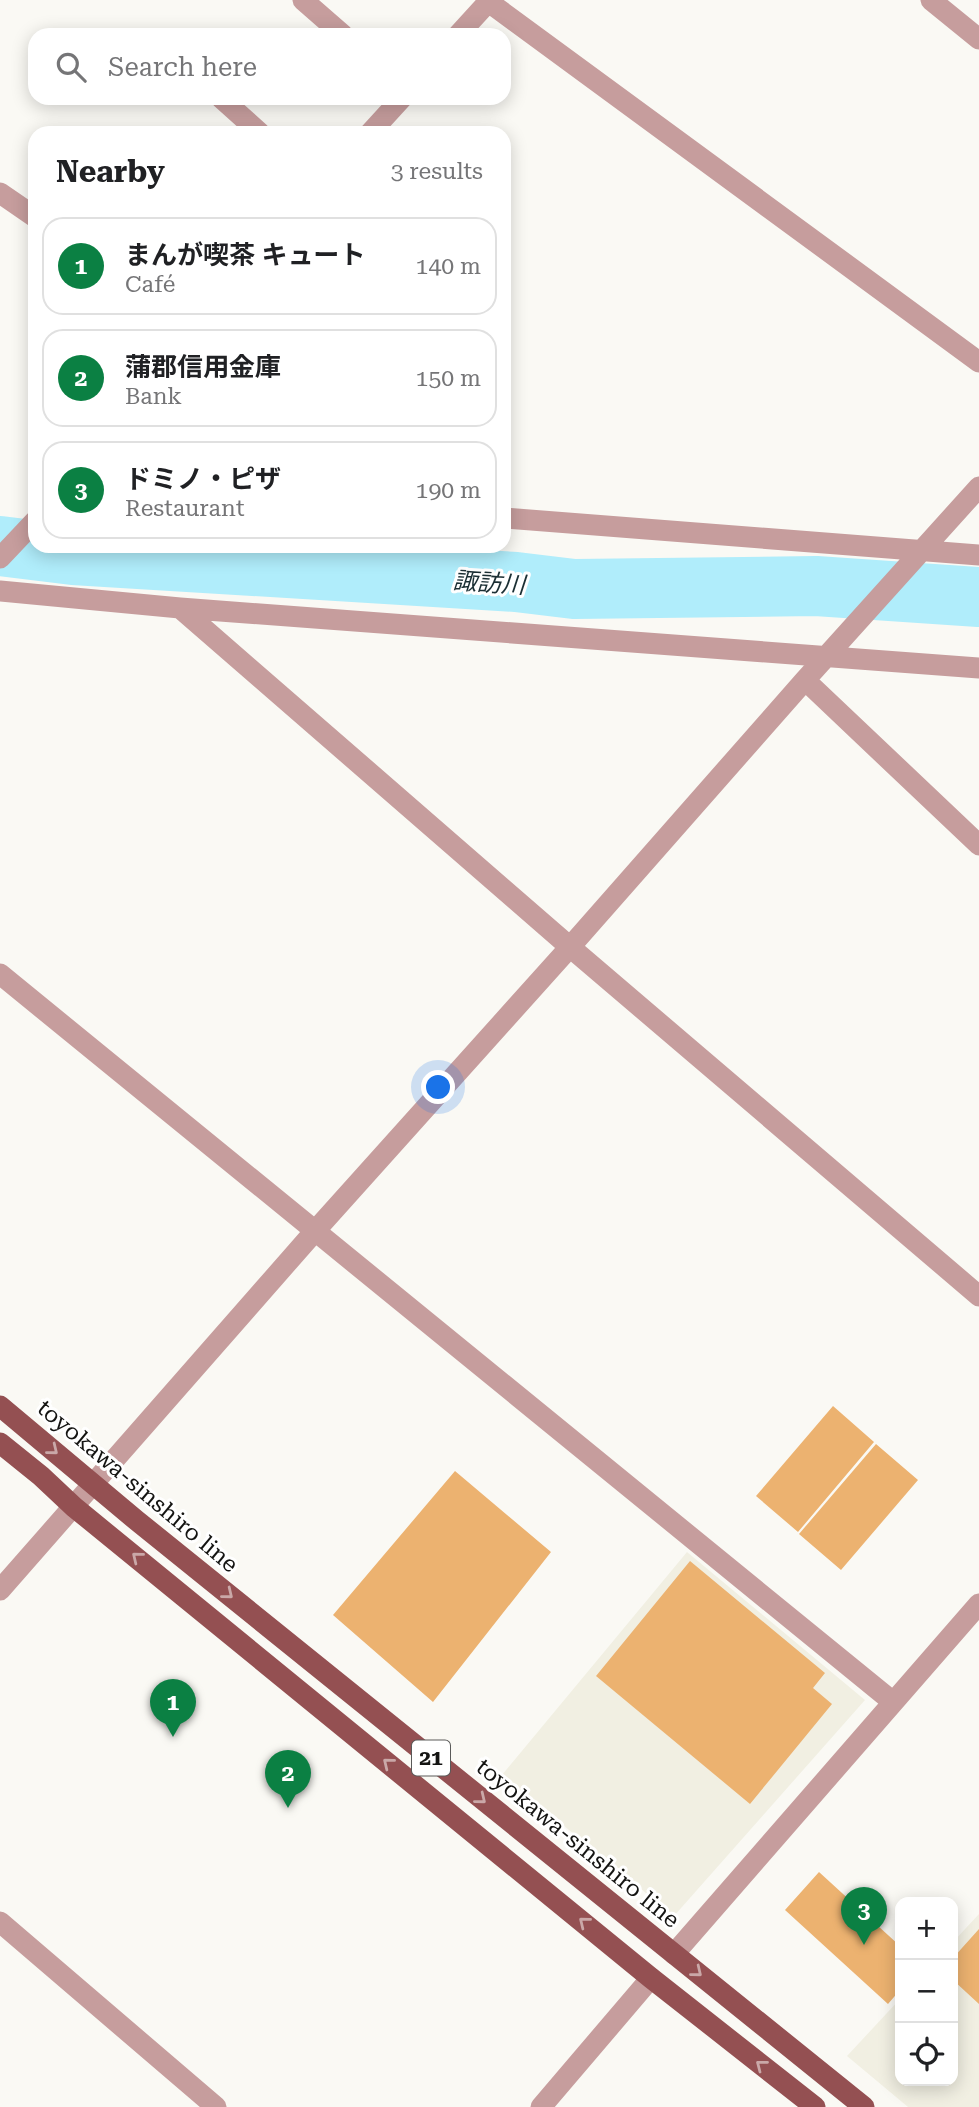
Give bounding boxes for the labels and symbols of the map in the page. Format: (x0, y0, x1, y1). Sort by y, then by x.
water label: 諏訪川 (452, 567, 529, 600)
your location (421, 1070, 455, 1104)
street label: toyokawa-sinshiro line (32, 1395, 244, 1578)
one-way arrow (45, 1441, 57, 1454)
one-way arrow (132, 1552, 144, 1565)
one-way arrow (221, 1586, 233, 1599)
pin: 1 (150, 1679, 196, 1737)
road number: 21 (412, 1740, 450, 1776)
pin: 2 (265, 1750, 311, 1808)
street label: toyokawa-sinshiro line (471, 1753, 685, 1934)
one-way arrow (384, 1759, 397, 1771)
one-way arrow (474, 1790, 486, 1803)
pin: 3 (841, 1887, 887, 1945)
one-way arrow (579, 1918, 591, 1931)
one-way arrow (689, 1964, 701, 1977)
one-way arrow (756, 2060, 769, 2073)

